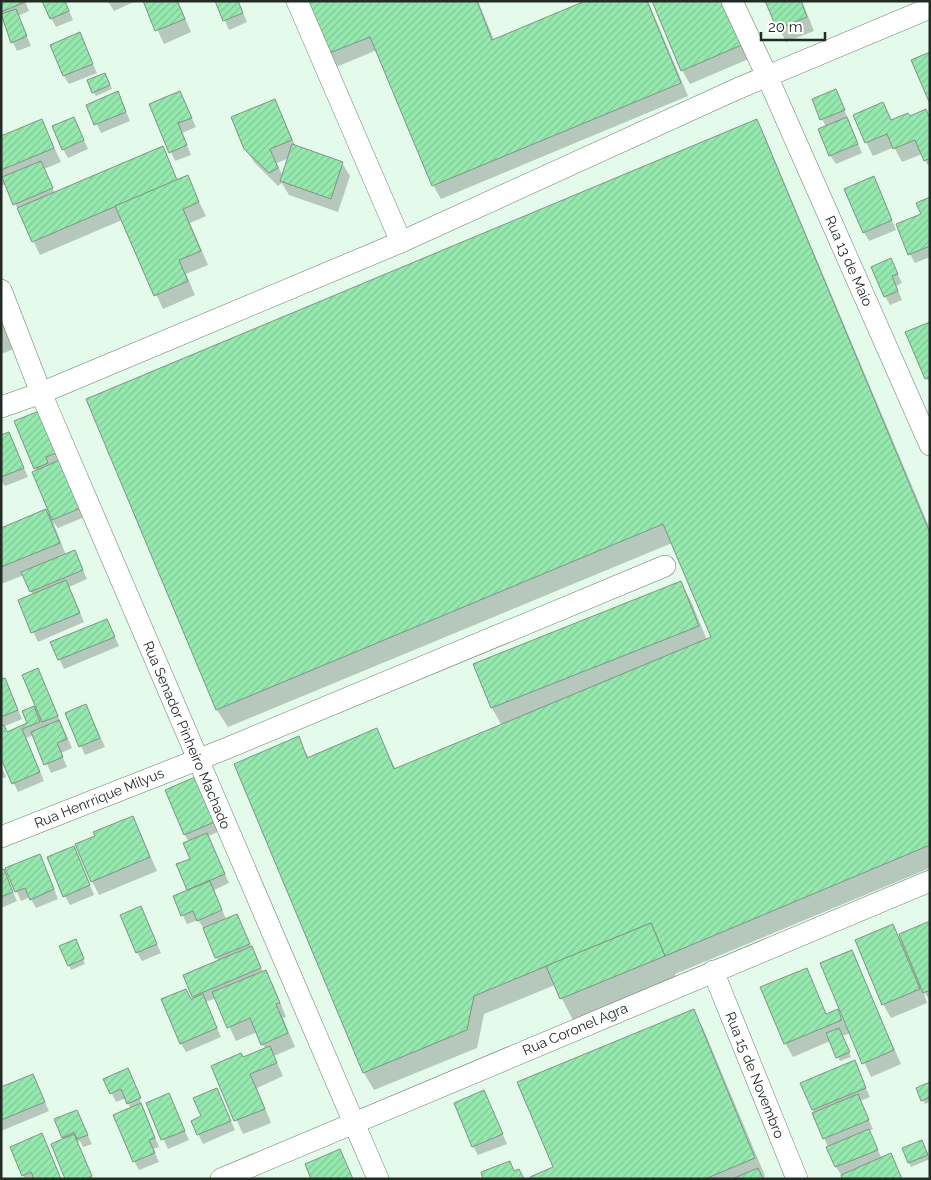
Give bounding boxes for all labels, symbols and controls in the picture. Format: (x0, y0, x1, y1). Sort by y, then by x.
scale bar (761, 10, 825, 42)
text: 20 m (768, 18, 803, 36)
street label: Rua 13 de Maio (822, 213, 876, 309)
street label: Rua Senador Pinheiro Machado (140, 639, 234, 831)
street label: Rua Henrrique Milyus (32, 765, 166, 831)
street label: Rua Coronel Agra (520, 1000, 630, 1058)
street label: Rua 15 de Novembro (722, 1009, 788, 1141)

